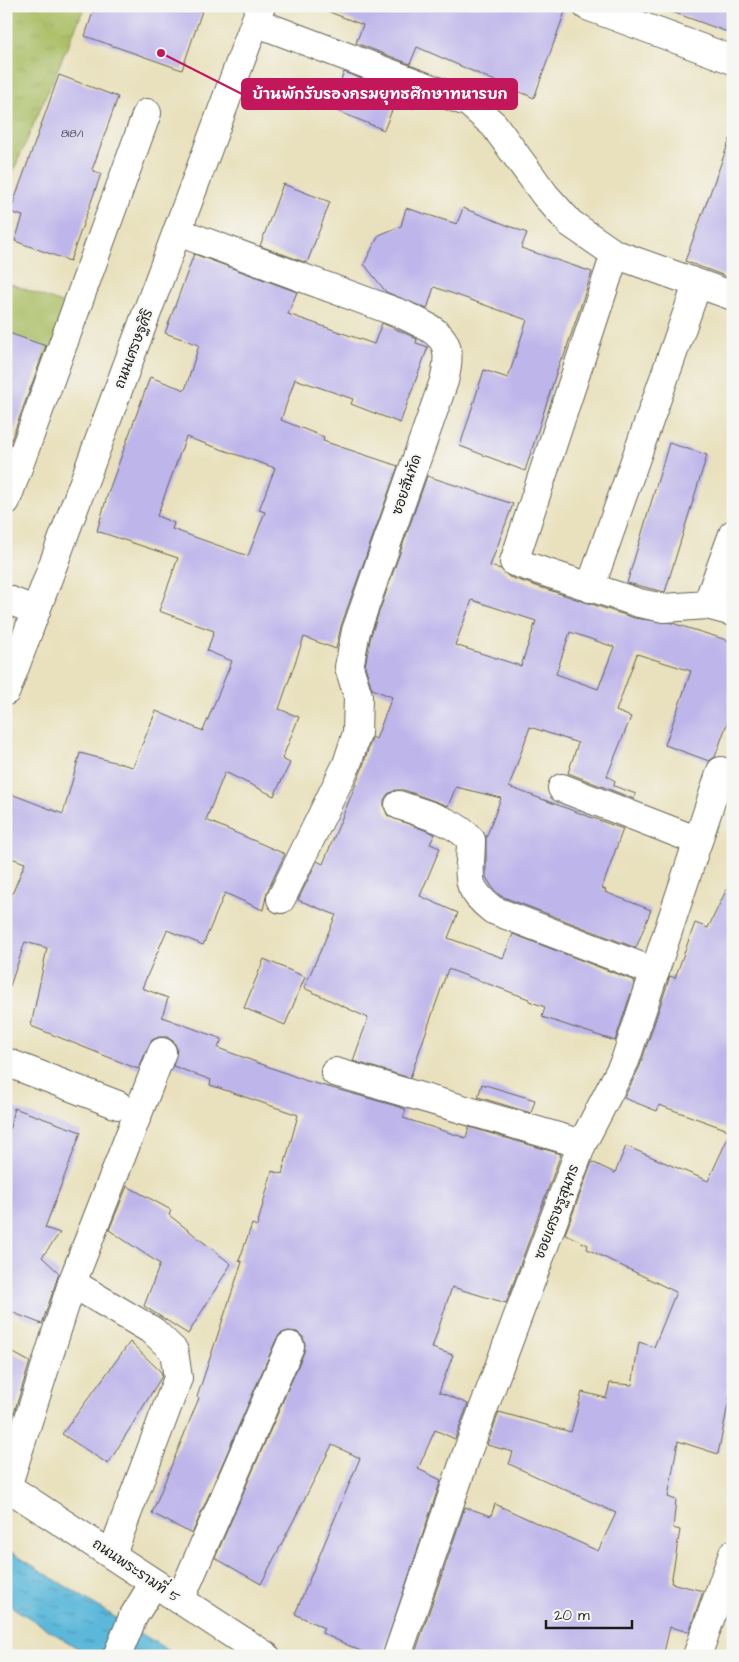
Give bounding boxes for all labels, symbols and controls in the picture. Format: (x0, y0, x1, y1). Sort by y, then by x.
callout: บ้านพักรับรองกรมยุทธศึกษาทหารบก (242, 79, 517, 109)
text: บ้านพักรับรองกรมยุทธศึกษาทหารบก (253, 84, 508, 105)
house number: 818/1 (61, 126, 84, 141)
street label: ถนนเศรษฐศิริ (110, 306, 158, 392)
street label: ซอยสันทัด (387, 452, 427, 518)
street label: ซอยเศรษฐสุนทร (530, 1162, 584, 1262)
street label: ถนนพระรามที่ 5 (88, 1531, 186, 1608)
scale bar (546, 1597, 633, 1629)
text: 20 m (554, 1605, 590, 1626)

